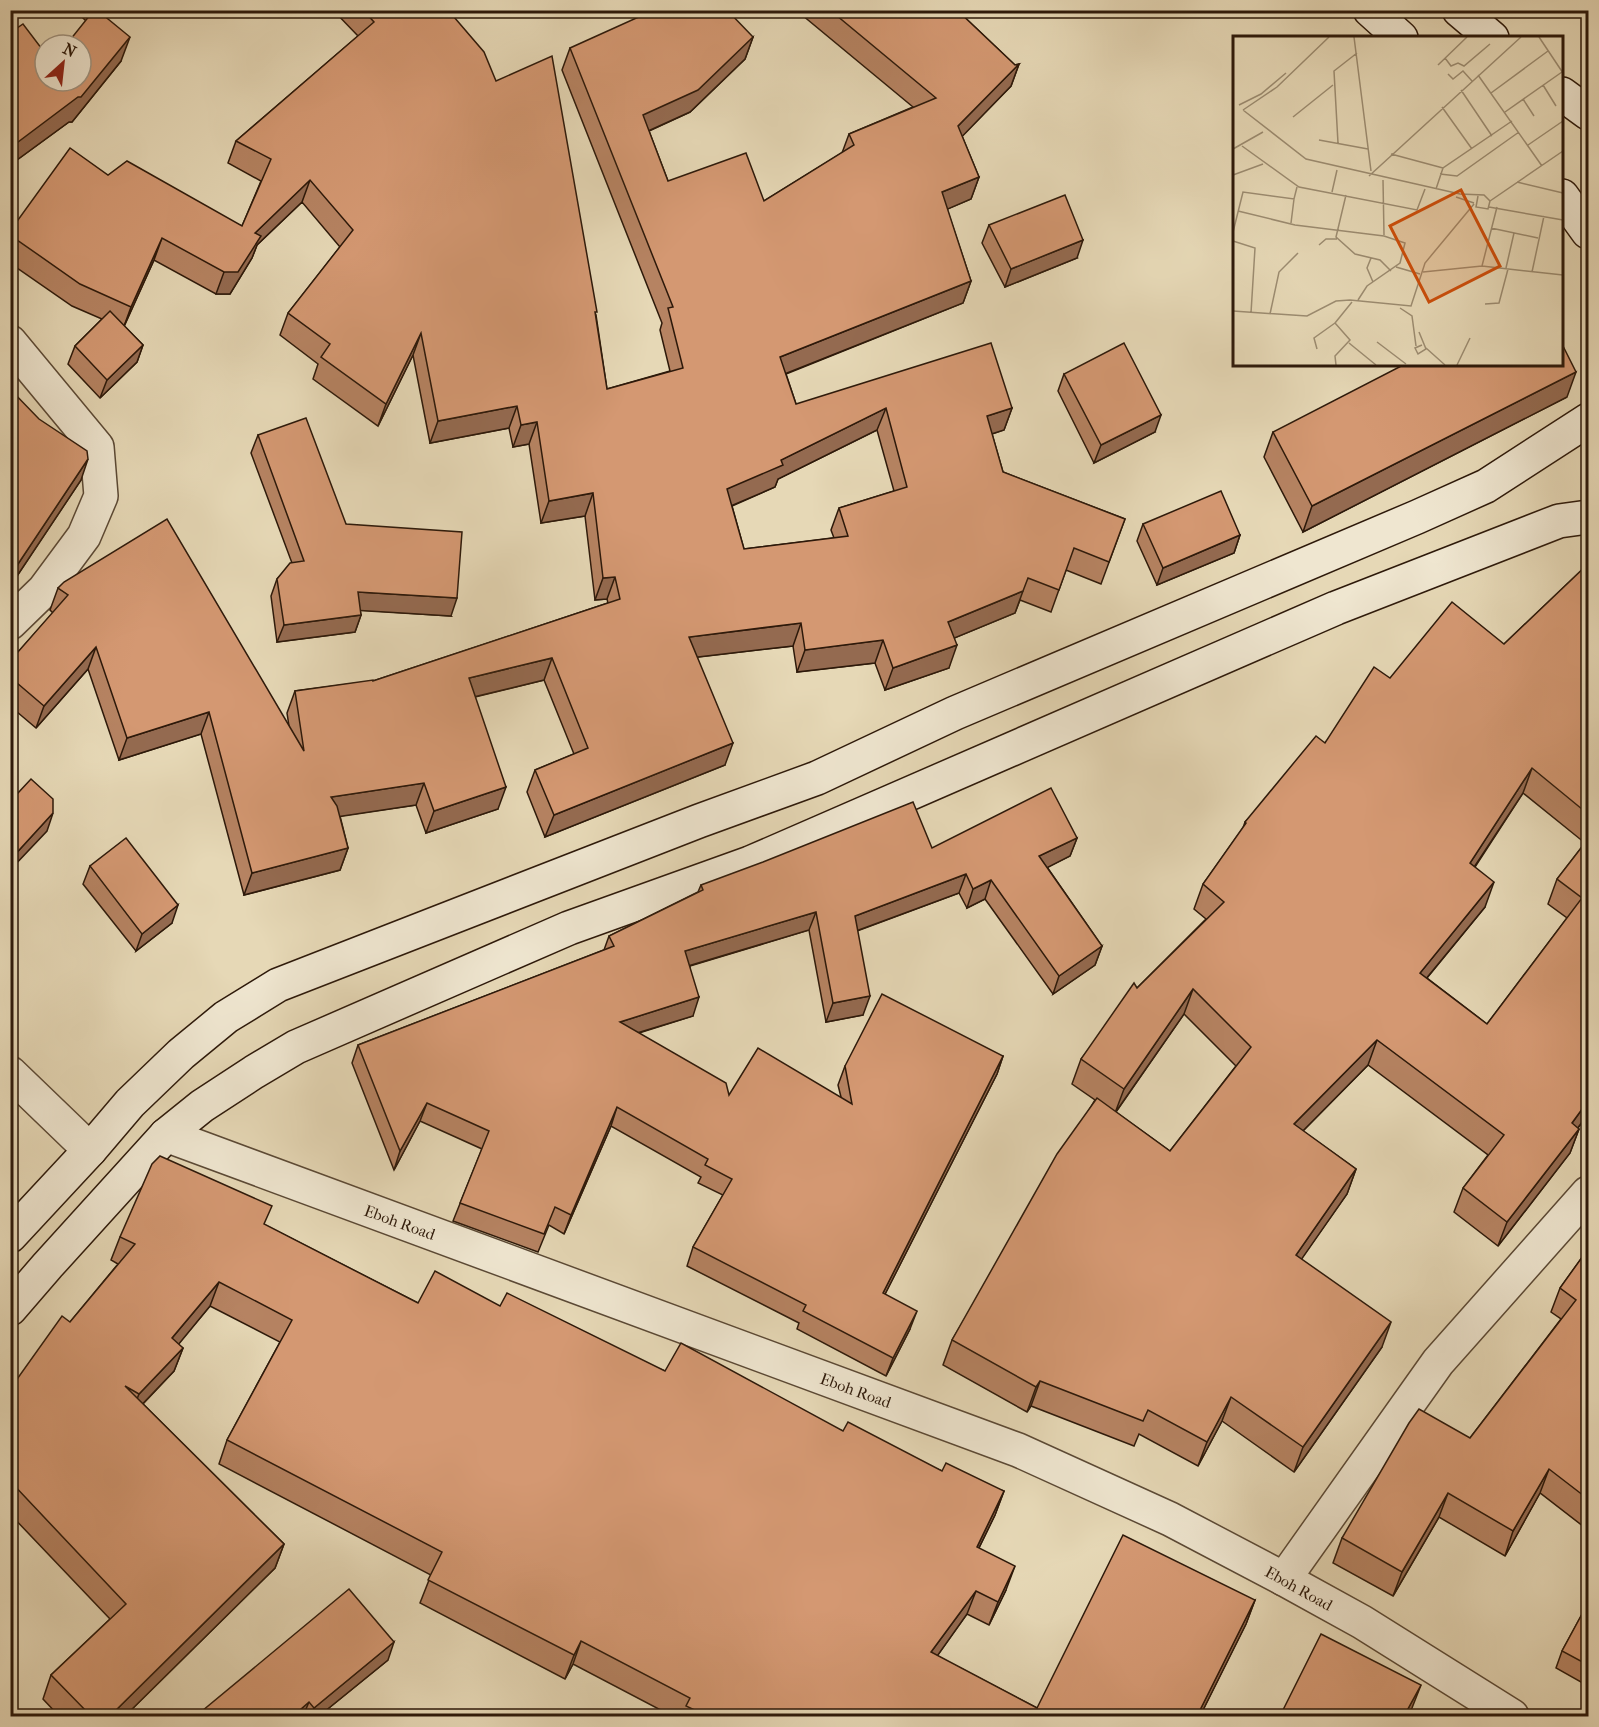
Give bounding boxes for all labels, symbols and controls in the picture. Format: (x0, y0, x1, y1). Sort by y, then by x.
north arrow (33, 33, 93, 93)
inset map (1233, 36, 1563, 366)
text: N (60, 39, 80, 62)
street label: Eboh Road (362, 1201, 438, 1244)
street label: Eboh Road (818, 1369, 894, 1412)
street label: Eboh Road (1262, 1562, 1336, 1615)

